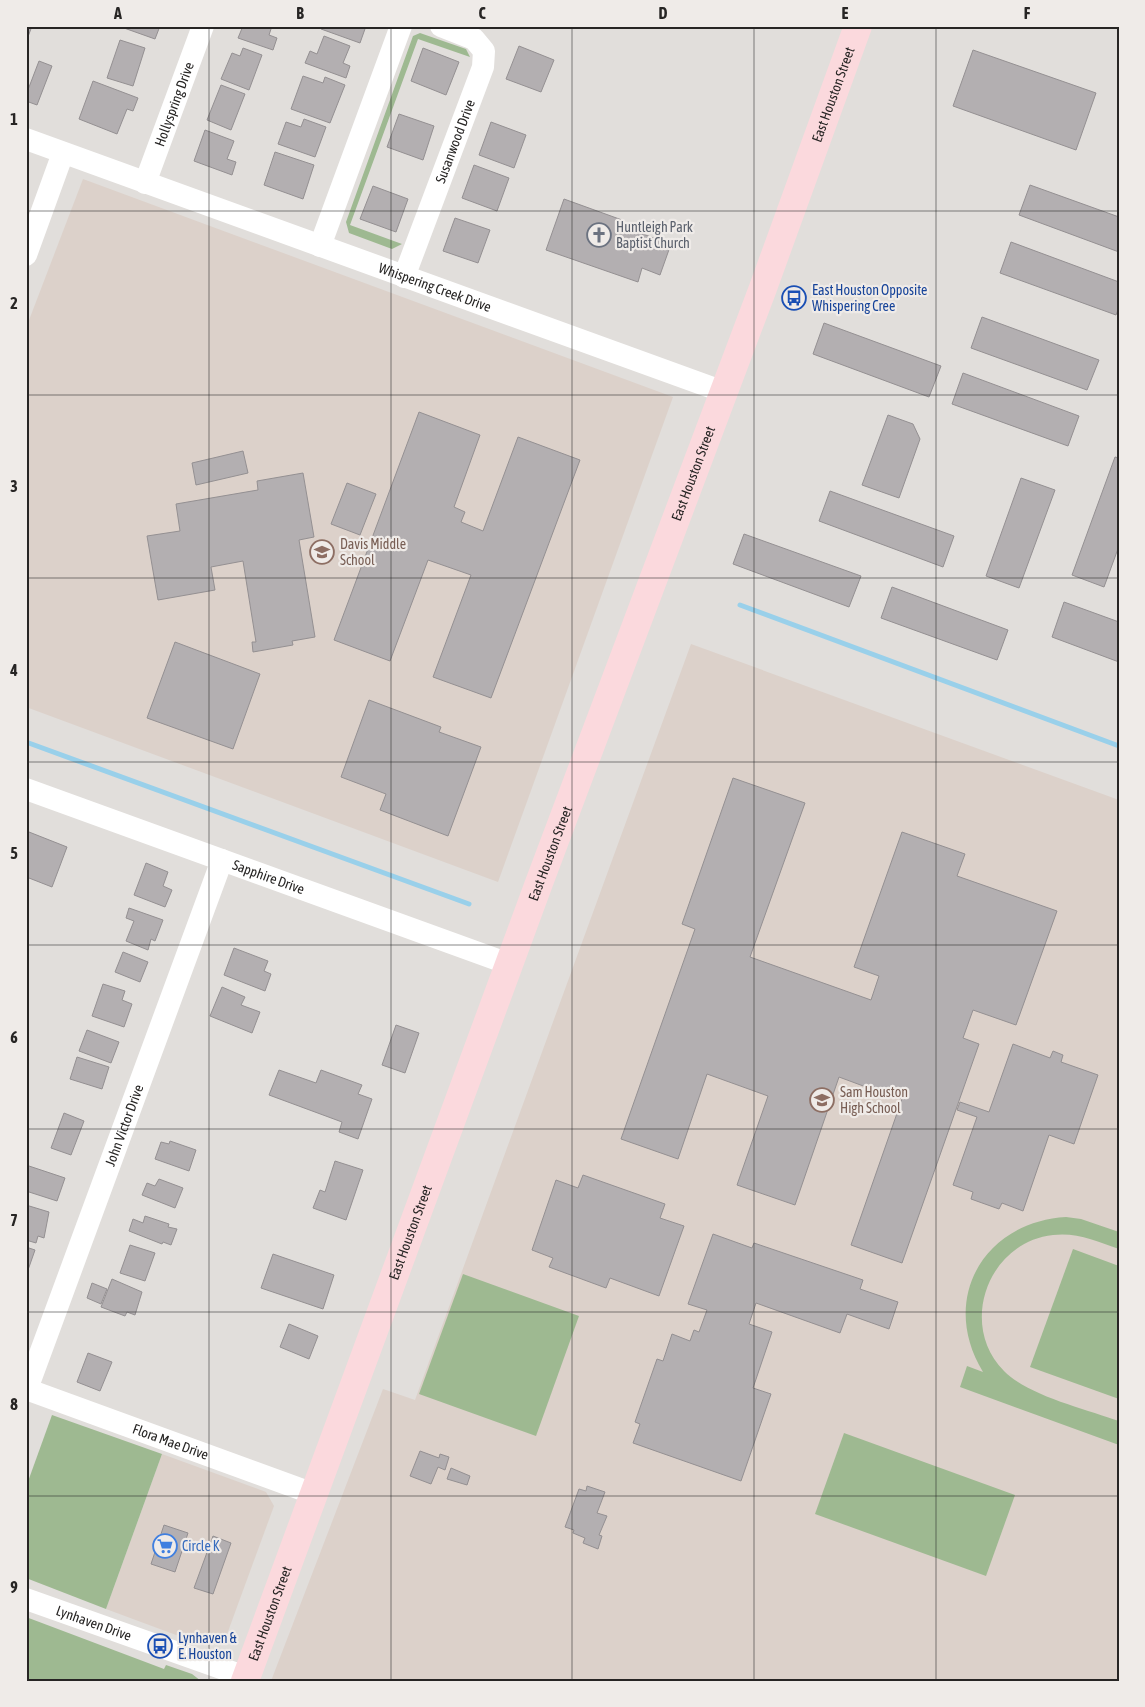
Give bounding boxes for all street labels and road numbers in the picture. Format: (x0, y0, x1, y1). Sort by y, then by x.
street label: East Houston Street (809, 45, 858, 144)
street label: Hollyspring Drive (151, 60, 197, 149)
street label: Susanwood Drive (432, 97, 478, 185)
street label: Whispering Creek Drive (376, 259, 493, 315)
street label: East Houston Street (668, 424, 718, 523)
street label: East Houston Street (525, 804, 575, 903)
street label: Sapphire Drive (230, 857, 307, 897)
street label: John Victor Drive (102, 1082, 147, 1168)
street label: East Houston Street (385, 1183, 435, 1282)
street label: Flora Mae Drive (131, 1421, 211, 1463)
street label: East Houston Street (245, 1564, 295, 1663)
street label: Lynhaven Drive (54, 1602, 134, 1644)

